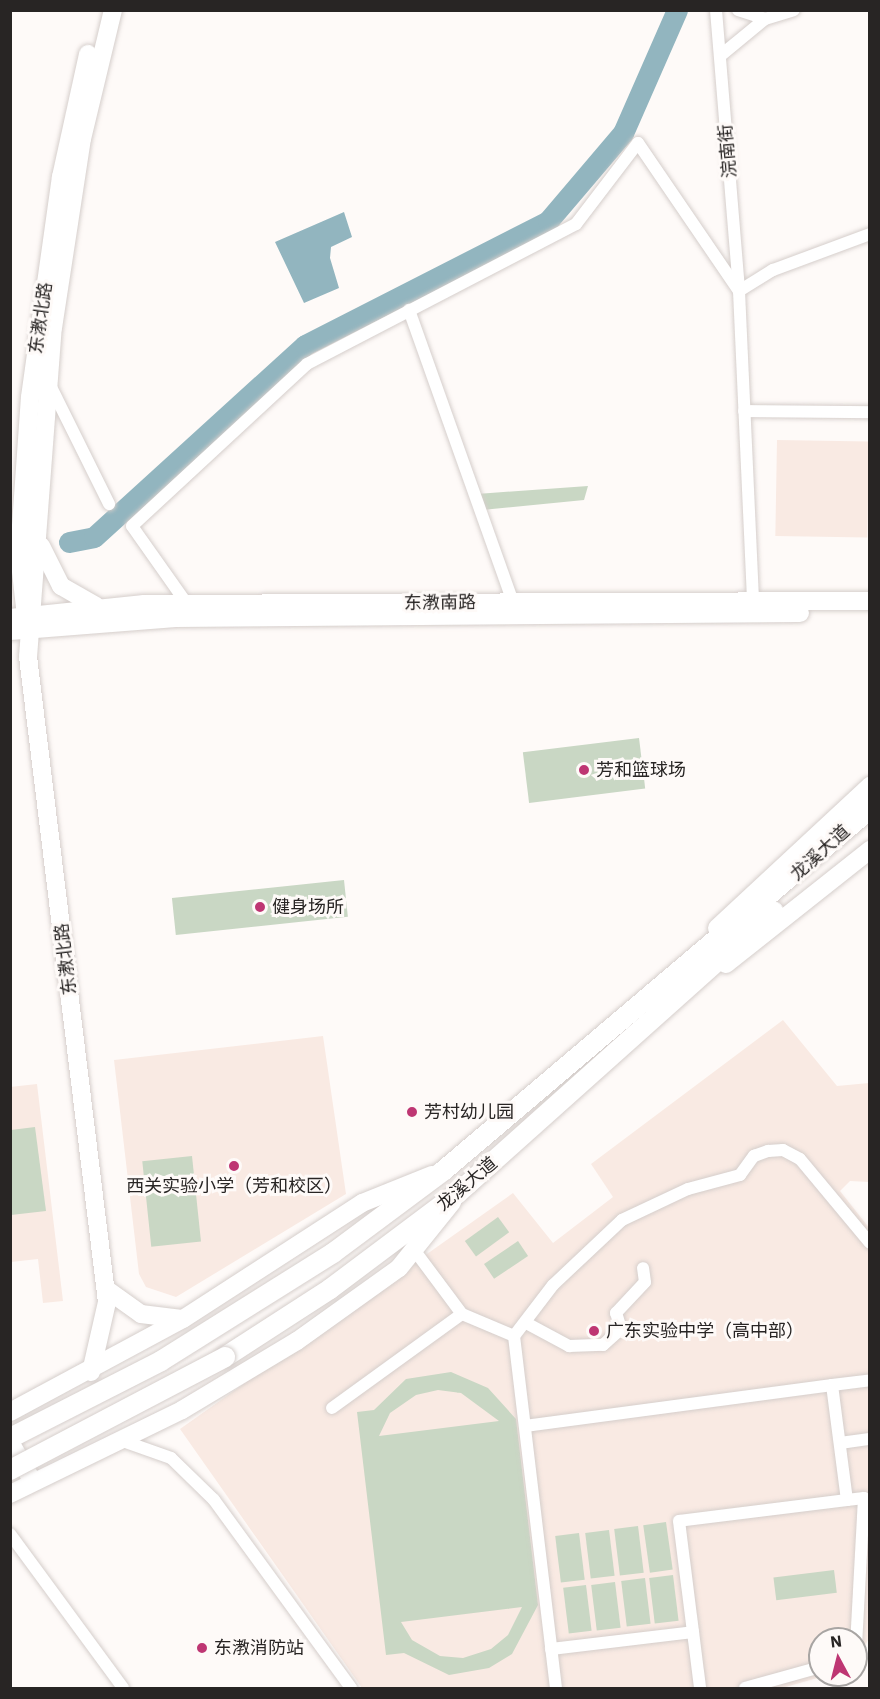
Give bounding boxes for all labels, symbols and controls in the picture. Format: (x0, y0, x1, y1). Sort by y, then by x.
street label: 浣南街 (715, 123, 741, 179)
street label: 东漖北路 (25, 281, 57, 355)
street label: 东漖南路 (404, 592, 476, 614)
place label: 芳和篮球场 (596, 759, 686, 781)
marker: 芳和篮球场 (577, 763, 591, 777)
street label: 龙溪大道 (786, 821, 854, 885)
place label: 健身场所 (272, 896, 344, 918)
marker: 健身场所 (253, 900, 267, 914)
street label: 东漖北路 (51, 922, 81, 996)
place label: 芳村幼儿园 (424, 1101, 514, 1123)
marker: 芳村幼儿园 (405, 1105, 419, 1119)
street label: 龙溪大道 (432, 1153, 502, 1215)
marker: 西关实验小学（芳和校区） (227, 1159, 241, 1173)
place label: 西关实验小学（芳和校区） (126, 1175, 342, 1197)
place label: 广东实验中学（高中部） (606, 1320, 804, 1342)
marker: 广东实验中学（高中部） (587, 1324, 601, 1338)
north arrow (808, 1627, 868, 1687)
text: N (829, 1630, 843, 1652)
place label: 东漖消防站 (214, 1637, 304, 1659)
marker: 东漖消防站 (195, 1641, 209, 1655)

